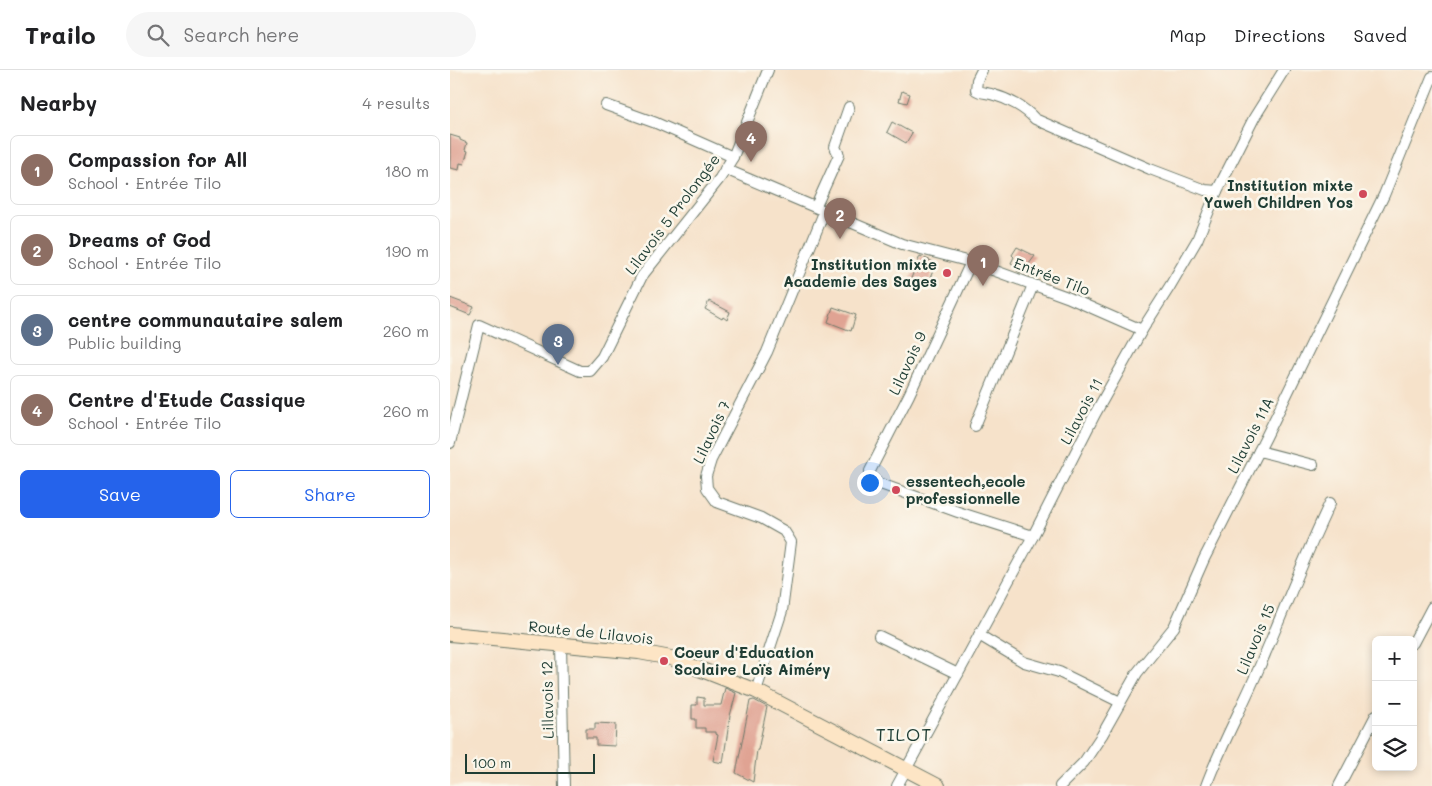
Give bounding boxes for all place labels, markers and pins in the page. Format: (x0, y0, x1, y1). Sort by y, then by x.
pin: 4 (735, 121, 767, 162)
place label: Institution mixte Yaweh Children Yos (1204, 175, 1353, 212)
marker: Institution mixte Yaweh Children Yos (1357, 188, 1369, 200)
pin: 2 (824, 198, 856, 239)
pin: 1 (967, 245, 999, 286)
place label: Institution mixte Academie des Sages (783, 254, 937, 291)
marker: Institution mixte Academie des Sages (941, 267, 953, 279)
pin: 3 (542, 324, 574, 365)
place label: essentech,ecole professionnelle (906, 471, 1026, 508)
marker: essentech,ecole professionnelle (890, 484, 902, 496)
place label: Coeur d'Education Scolaire Loïs Aiméry (674, 642, 830, 679)
marker: Coeur d'Education Scolaire Loïs Aiméry (658, 655, 670, 667)

